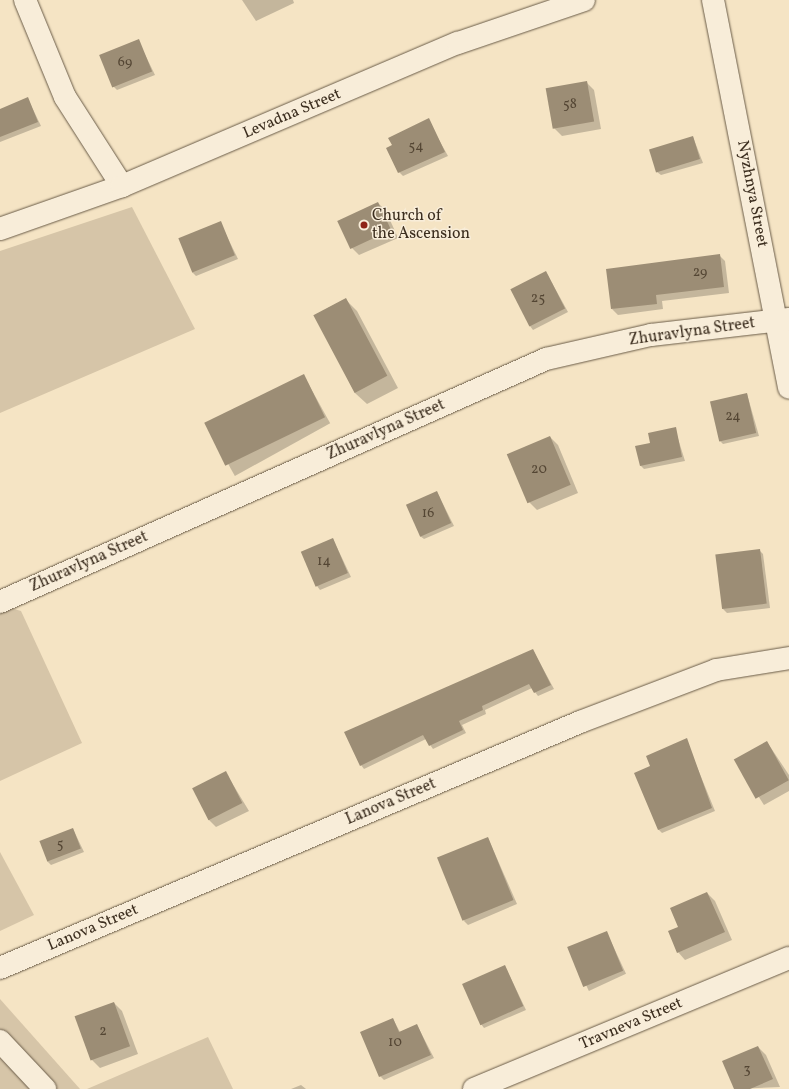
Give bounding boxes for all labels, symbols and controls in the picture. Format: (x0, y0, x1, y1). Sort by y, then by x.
house number: 69 (118, 55, 132, 71)
street label: Levadna Street (240, 85, 344, 143)
house number: 58 (563, 97, 577, 113)
house number: 54 (408, 139, 424, 155)
street label: Nyzhnya Street (732, 139, 772, 249)
place label: Church of the Ascension (372, 206, 470, 244)
marker: Church of the Ascension (359, 220, 369, 230)
house number: 29 (693, 265, 707, 281)
house number: 25 (531, 291, 545, 307)
street label: Zhuravlyna Street (628, 314, 756, 350)
street label: Zhuravlyna Street (324, 395, 448, 465)
house number: 24 (725, 409, 741, 425)
house number: 20 (531, 462, 547, 478)
house number: 16 (422, 506, 434, 522)
street label: Zhuravlyna Street (27, 527, 151, 597)
house number: 14 (317, 554, 331, 570)
street label: Lanova Street (343, 774, 439, 830)
house number: 5 (57, 837, 63, 853)
street label: Lanova Street (45, 900, 141, 956)
street label: Travneva Street (577, 994, 685, 1054)
house number: 2 (99, 1024, 107, 1040)
house number: 10 (388, 1035, 402, 1051)
house number: 3 (743, 1062, 751, 1078)

